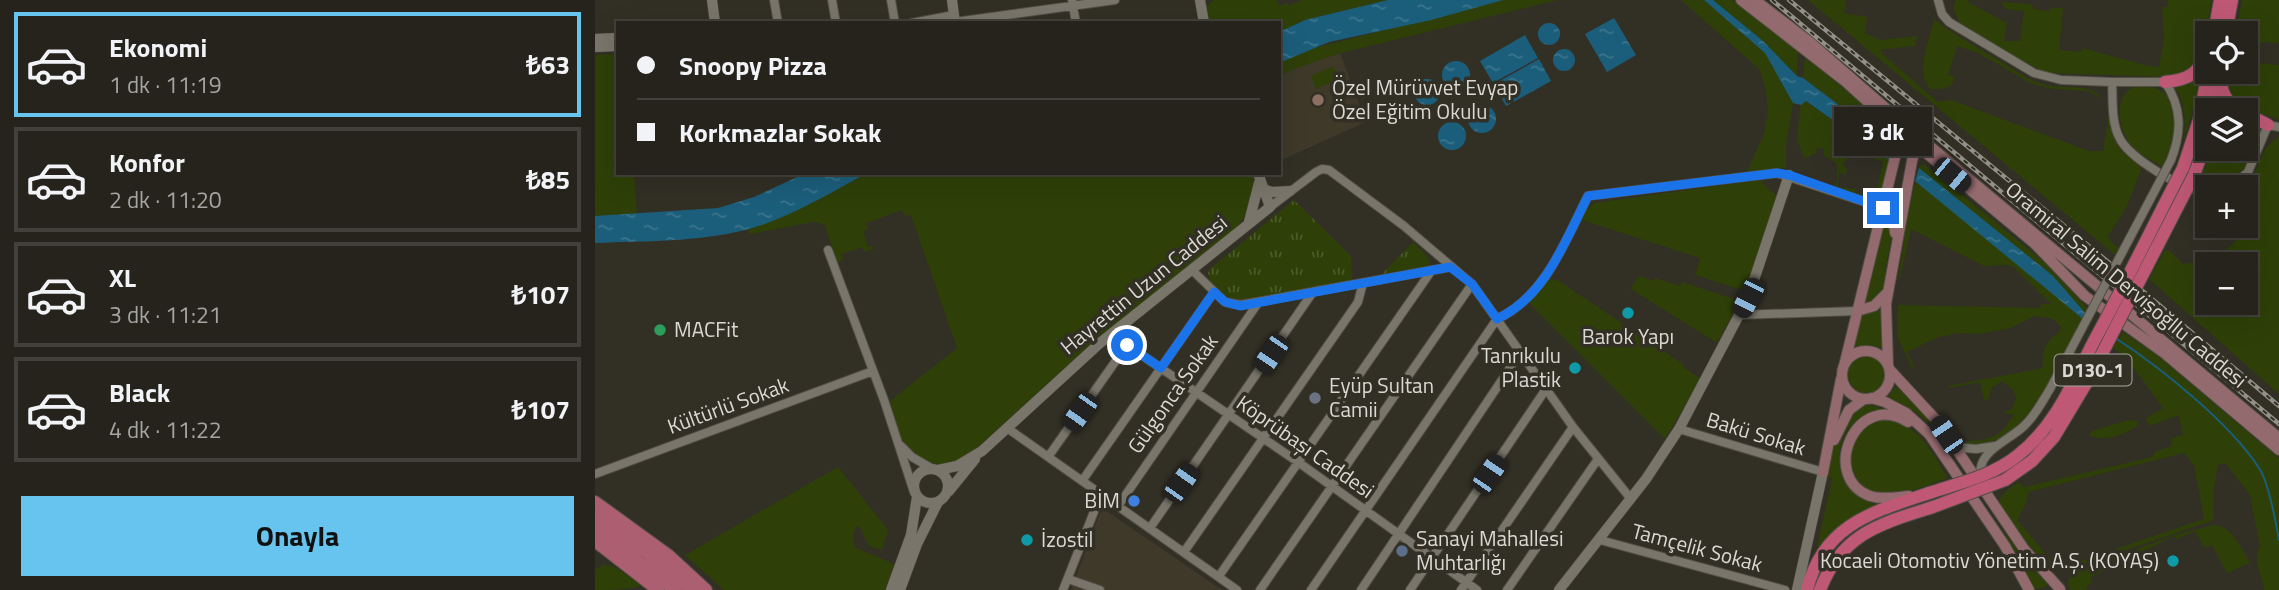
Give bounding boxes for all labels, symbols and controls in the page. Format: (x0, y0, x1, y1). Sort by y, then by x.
map controls (2195, 21, 2258, 315)
button: locate (2195, 21, 2258, 84)
text: Ekonomi (109, 28, 207, 67)
icon: car (25, 33, 88, 96)
text: ₺63 (526, 45, 570, 84)
text: Snoopy Pizza (679, 46, 827, 85)
text: 1 dk · 11:19 (109, 67, 222, 102)
place label: Özel Mürüvvet Evyap Özel Eğitim Okulu (1332, 71, 1518, 127)
marker: Özel Mürüvvet Evyap Özel Eğitim Okulu (1310, 92, 1326, 108)
button: layers (2195, 98, 2258, 161)
callout: 3 dk (1834, 106, 1932, 156)
text: Korkmazlar Sokak (679, 113, 882, 152)
text: 3 dk (1862, 114, 1904, 149)
text: Konfor (109, 143, 185, 182)
icon: car (25, 148, 88, 211)
car (1930, 153, 1975, 197)
text: ₺85 (526, 160, 570, 199)
street label: Oramiral Salim Dervişoğllu Caddesi (1999, 173, 2255, 395)
button: + (2195, 175, 2258, 238)
text: 2 dk · 11:20 (109, 182, 222, 217)
route end (1867, 192, 1899, 224)
street label: Hayrettin Uzun Caddesi (1053, 207, 1234, 362)
button: − (2195, 252, 2258, 315)
text: XL (109, 258, 136, 297)
icon: car (25, 263, 88, 326)
text: ₺107 (511, 275, 570, 314)
car (1730, 275, 1767, 321)
text: 3 dk · 11:21 (109, 297, 222, 332)
marker: Barok Yapı (1620, 305, 1636, 321)
place label: MACFit (674, 313, 739, 345)
place label: Barok Yapı (1582, 320, 1674, 352)
marker: MACFit (652, 322, 668, 338)
street label: Gülgonca Sokak (1119, 327, 1225, 460)
route start (1111, 329, 1143, 361)
car (1251, 331, 1292, 377)
place label: Tanrıkulu Plastik (1481, 339, 1561, 395)
road number: D130-1 (2055, 354, 2131, 386)
marker: Tanrıkulu Plastik (1567, 360, 1583, 376)
street label: Kültürlü Sokak (662, 368, 793, 442)
place label: Eyüp Sultan Camii (1329, 369, 1434, 425)
text: Black (109, 373, 170, 412)
icon: car (25, 378, 88, 441)
street label: Köprübaşı Caddesi (1230, 387, 1381, 506)
car (1060, 389, 1101, 435)
text: ₺107 (511, 390, 570, 429)
marker: Eyüp Sultan Camii (1307, 390, 1323, 406)
street label: Bakü Sokak (1703, 403, 1810, 463)
text: 4 dk · 11:22 (109, 412, 222, 447)
car (1926, 412, 1967, 458)
car (1469, 451, 1510, 497)
car (1161, 460, 1202, 506)
place label: BİM (1084, 484, 1120, 516)
marker: BİM (1126, 493, 1142, 509)
button: Onayla (21, 496, 574, 576)
street label: Tamçelik Sokak (1628, 514, 1766, 580)
place label: Sanayi Mahallesi Muhtarlığı (1416, 522, 1564, 578)
place label: İzostil (1041, 523, 1093, 555)
marker: İzostil (1019, 532, 1035, 548)
marker: Sanayi Mahallesi Muhtarlığı (1394, 543, 1410, 559)
place label: Kocaeli Otomotiv Yönetim A.Ş. (KOYAŞ) (1820, 544, 2159, 576)
marker: Kocaeli Otomotiv Yönetim A.Ş. (KOYAŞ) (2165, 553, 2181, 569)

